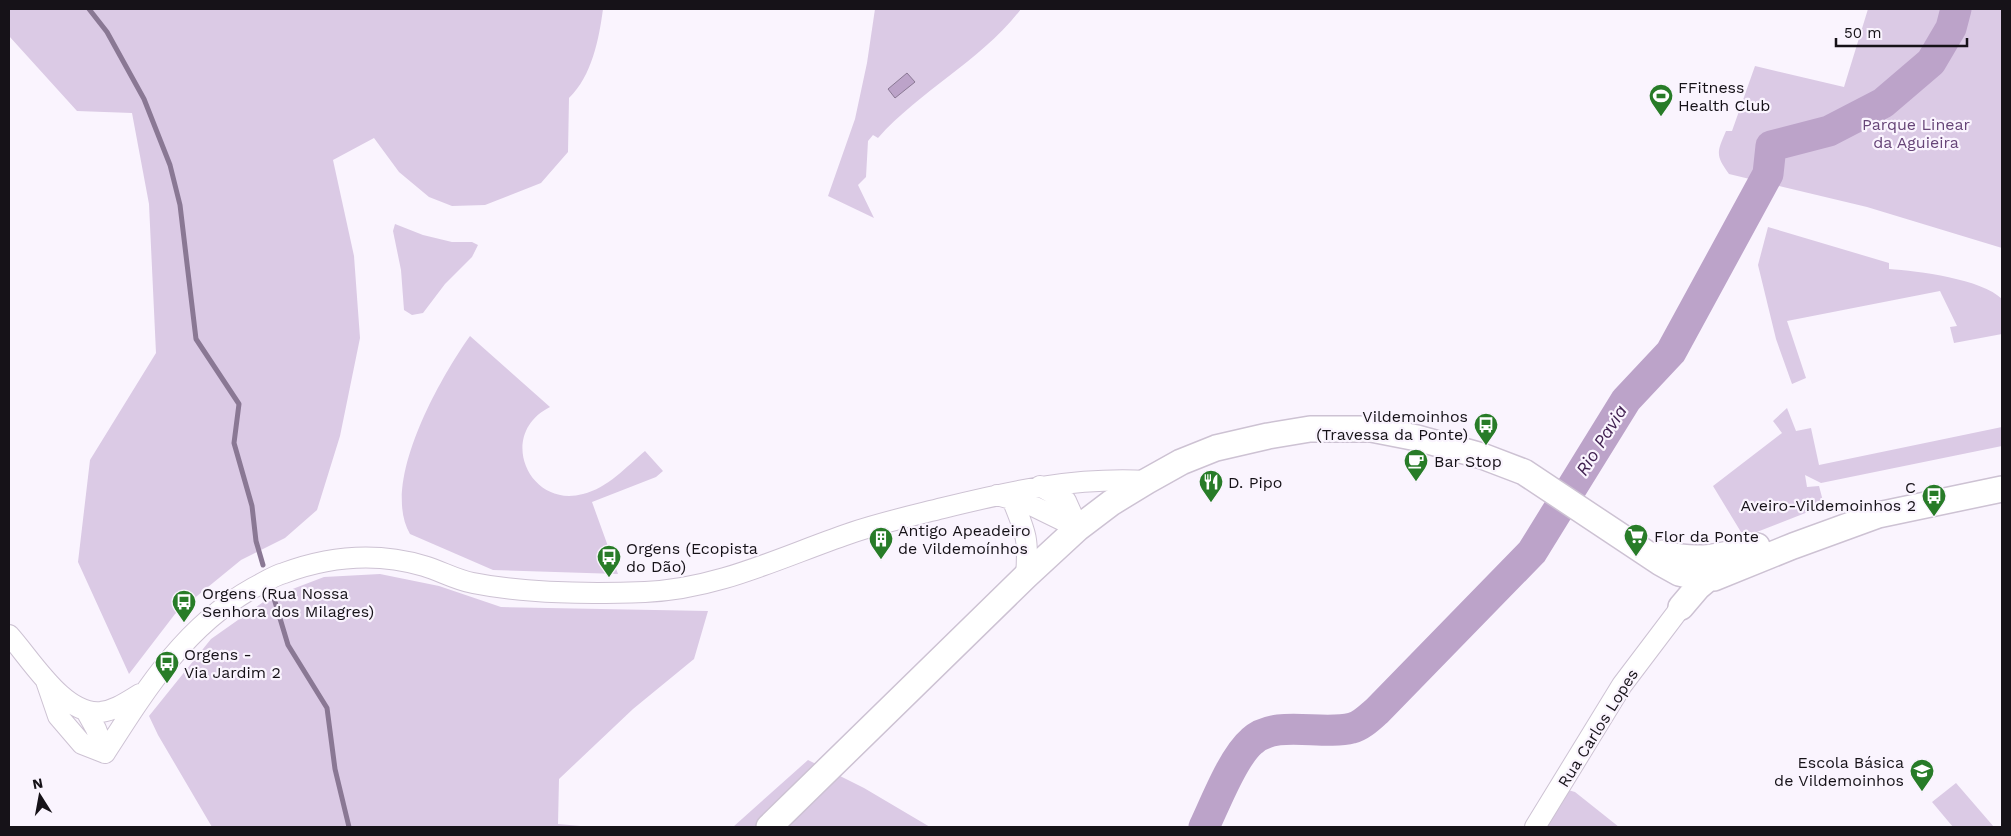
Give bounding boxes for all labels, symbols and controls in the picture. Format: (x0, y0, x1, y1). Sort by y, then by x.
scale bar (1836, 15, 1967, 47)
text: 50 m (1844, 24, 1881, 42)
place label: FFitness Health Club (1678, 78, 1770, 115)
sports icon: FFitness Health Club (1648, 83, 1674, 117)
park label: Parque Linear da Aguieira (1862, 115, 1971, 152)
water label: Rio Pavia (1571, 401, 1631, 479)
place label: Vildemoinhos (Travessa da Ponte) (1316, 407, 1468, 444)
bus stop icon: Vildemoinhos (Travessa da Ponte) (1473, 412, 1499, 446)
cafe icon: Bar Stop (1403, 448, 1429, 482)
place label: Bar Stop (1434, 452, 1502, 471)
restaurant icon: D. Pipo (1198, 469, 1224, 503)
place label: D. Pipo (1228, 473, 1282, 492)
place label: C Aveiro-Vildemoinhos 2 (1740, 478, 1916, 515)
bus stop icon: C Aveiro-Vildemoinhos 2 (1921, 483, 1947, 517)
place label: Antigo Apeadeiro de Vildemoínhos (898, 521, 1031, 558)
supermarket icon: Flor da Ponte (1623, 523, 1649, 557)
building icon: Antigo Apeadeiro de Vildemoínhos (868, 526, 894, 560)
place label: Flor da Ponte (1654, 527, 1759, 546)
place label: Orgens (Ecopista do Dão) (626, 539, 758, 576)
bus stop icon: Orgens (Ecopista do Dão) (596, 544, 622, 578)
place label: Orgens (Rua Nossa Senhora dos Milagres) (202, 584, 374, 621)
bus stop icon: Orgens (Rua Nossa Senhora dos Milagres) (171, 589, 197, 623)
place label: Orgens - Via Jardim 2 (184, 645, 281, 682)
bus stop icon: Orgens - Via Jardim 2 (154, 650, 180, 684)
street label: Rua Carlos Lopes (1554, 665, 1642, 791)
place label: Escola Básica de Vildemoinhos (1774, 753, 1904, 790)
school or university icon: Escola Básica de Vildemoinhos (1909, 758, 1935, 792)
north arrow (15, 771, 65, 821)
text: N (31, 774, 44, 792)

